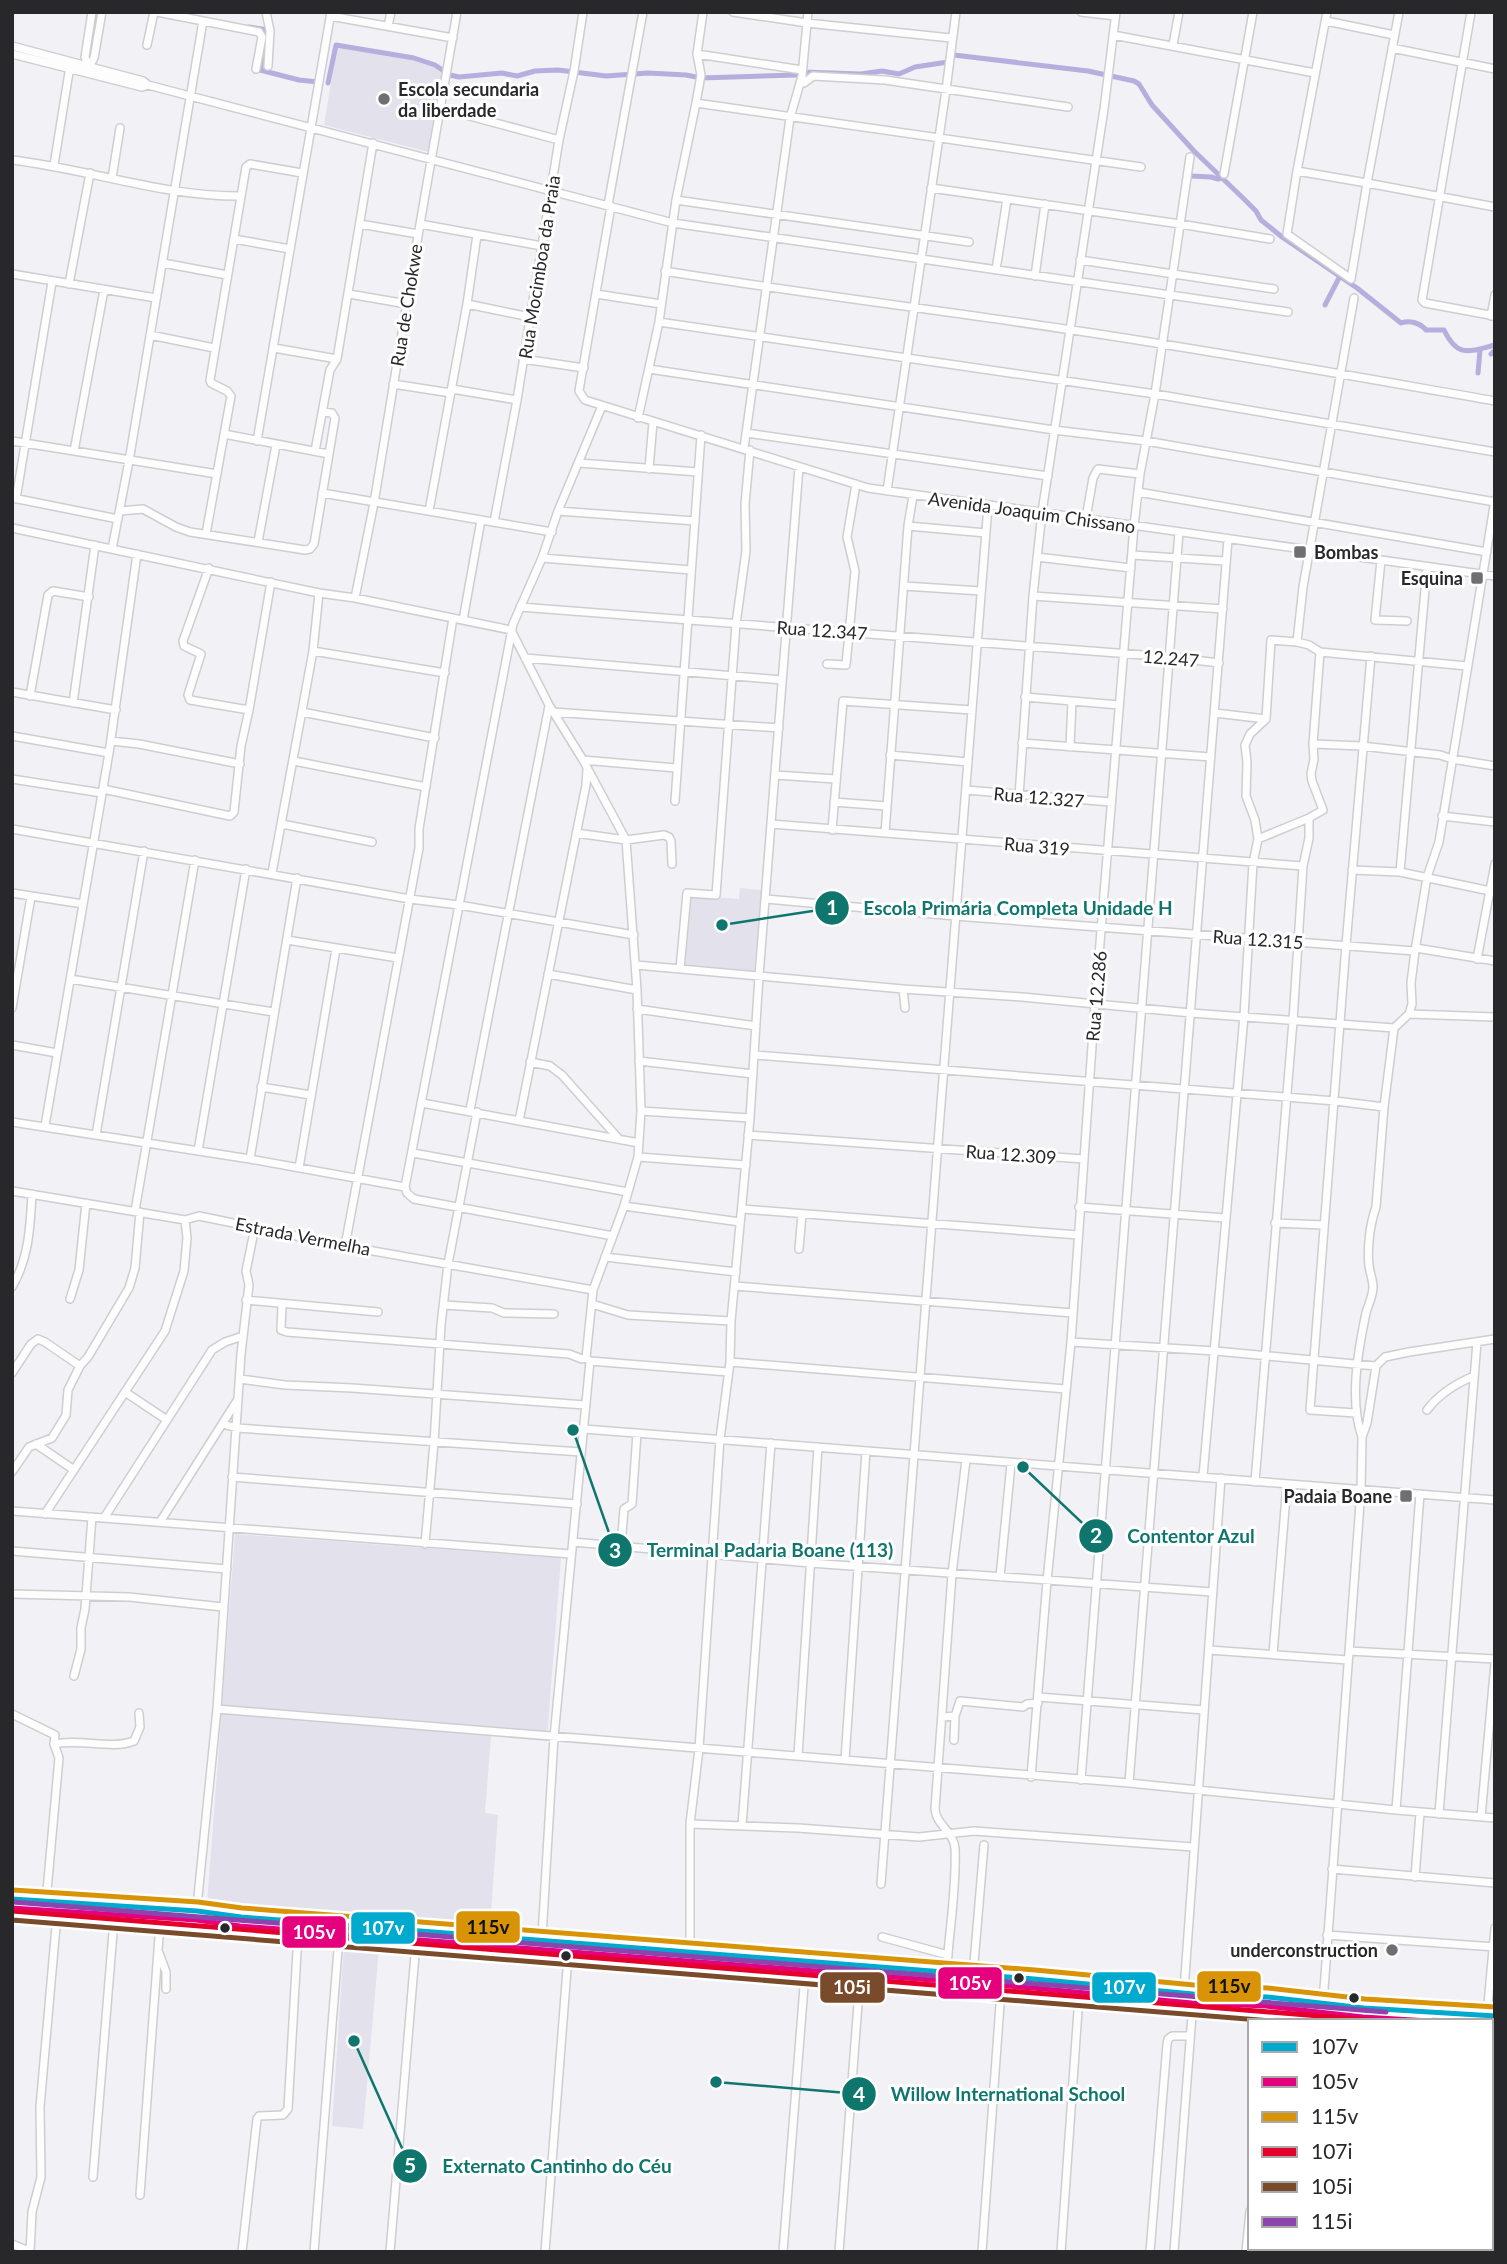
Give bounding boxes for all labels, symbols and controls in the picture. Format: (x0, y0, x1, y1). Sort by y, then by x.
place label: Escola secundaria da liberdade (398, 78, 539, 121)
marker: Escola secundaria da liberdade (376, 91, 392, 107)
street label: Rua Mocimboa da Praia (514, 174, 564, 360)
street label: Rua de Chokwe (385, 242, 427, 368)
street label: Avenida Joaquim Chissano (927, 487, 1137, 537)
place label: Bombas (1314, 541, 1378, 563)
marker: Bombas (1292, 544, 1308, 560)
place label: Esquina (1401, 567, 1463, 589)
marker: Esquina (1469, 570, 1485, 586)
street label: Rua 12.347 (776, 616, 868, 644)
street label: 12.247 (1142, 645, 1200, 671)
street label: Rua 12.327 (993, 782, 1085, 812)
street label: Rua 319 (1003, 832, 1071, 860)
callout: Escola Primária Completa Unidade H (815, 888, 1187, 928)
text: 1 (826, 894, 838, 919)
text: Escola Primária Completa Unidade H (863, 896, 1173, 919)
street label: Rua 12.315 (1212, 925, 1304, 953)
street label: Rua 12.286 (1081, 950, 1111, 1042)
street label: Rua 12.309 (965, 1140, 1057, 1168)
street label: Estrada Vermelha (234, 1212, 372, 1260)
place label: Padaia Boane (1284, 1485, 1392, 1507)
marker: Padaia Boane (1398, 1488, 1414, 1504)
callout: Contentor Azul (1078, 1516, 1270, 1556)
text: 2 (1090, 1522, 1102, 1547)
text: Contentor Azul (1127, 1524, 1255, 1547)
callout: Terminal Padaria Boane (113) (598, 1530, 907, 1570)
text: 3 (609, 1537, 621, 1562)
text: Terminal Padaria Boane (113) (647, 1538, 893, 1561)
line badge: 115v (455, 1910, 521, 1944)
line badge: 107v (350, 1911, 416, 1945)
line badge: 105v (281, 1915, 347, 1949)
text: 115v (466, 1915, 510, 1938)
text: 107v (361, 1916, 405, 1939)
text: 105v (292, 1920, 336, 1943)
unlabelled marker (218, 1921, 232, 1935)
place label: underconstruction (1230, 1939, 1378, 1961)
marker: underconstruction (1384, 1942, 1400, 1958)
unlabelled marker (559, 1949, 573, 1963)
line badge: 105v (937, 1966, 1003, 2000)
line badge: 115v (1196, 1970, 1262, 2003)
line badge: 105i (819, 1971, 886, 2004)
text: 105v (948, 1971, 992, 1994)
unlabelled marker (1012, 1971, 1026, 1985)
line badge: 107v (1091, 1971, 1157, 2004)
text: 115v (1207, 1974, 1251, 1997)
text: 105i (833, 1975, 871, 1998)
text: 107v (1102, 1975, 1146, 1998)
unlabelled marker (1347, 1991, 1361, 2005)
legend (1248, 2019, 1493, 2250)
text: 107v (1311, 2033, 1359, 2058)
text: 105v (1311, 2068, 1359, 2093)
callout: Willow International School (841, 2074, 1139, 2114)
text: 4 (853, 2081, 865, 2106)
text: Willow International School (891, 2082, 1125, 2105)
text: 115v (1311, 2103, 1359, 2128)
text: 107i (1311, 2138, 1353, 2163)
callout: Externato Cantinho do Céu (393, 2146, 685, 2186)
text: 5 (404, 2152, 416, 2177)
text: Externato Cantinho do Céu (442, 2154, 672, 2177)
text: 105i (1311, 2173, 1353, 2198)
text: 115i (1311, 2208, 1353, 2233)

